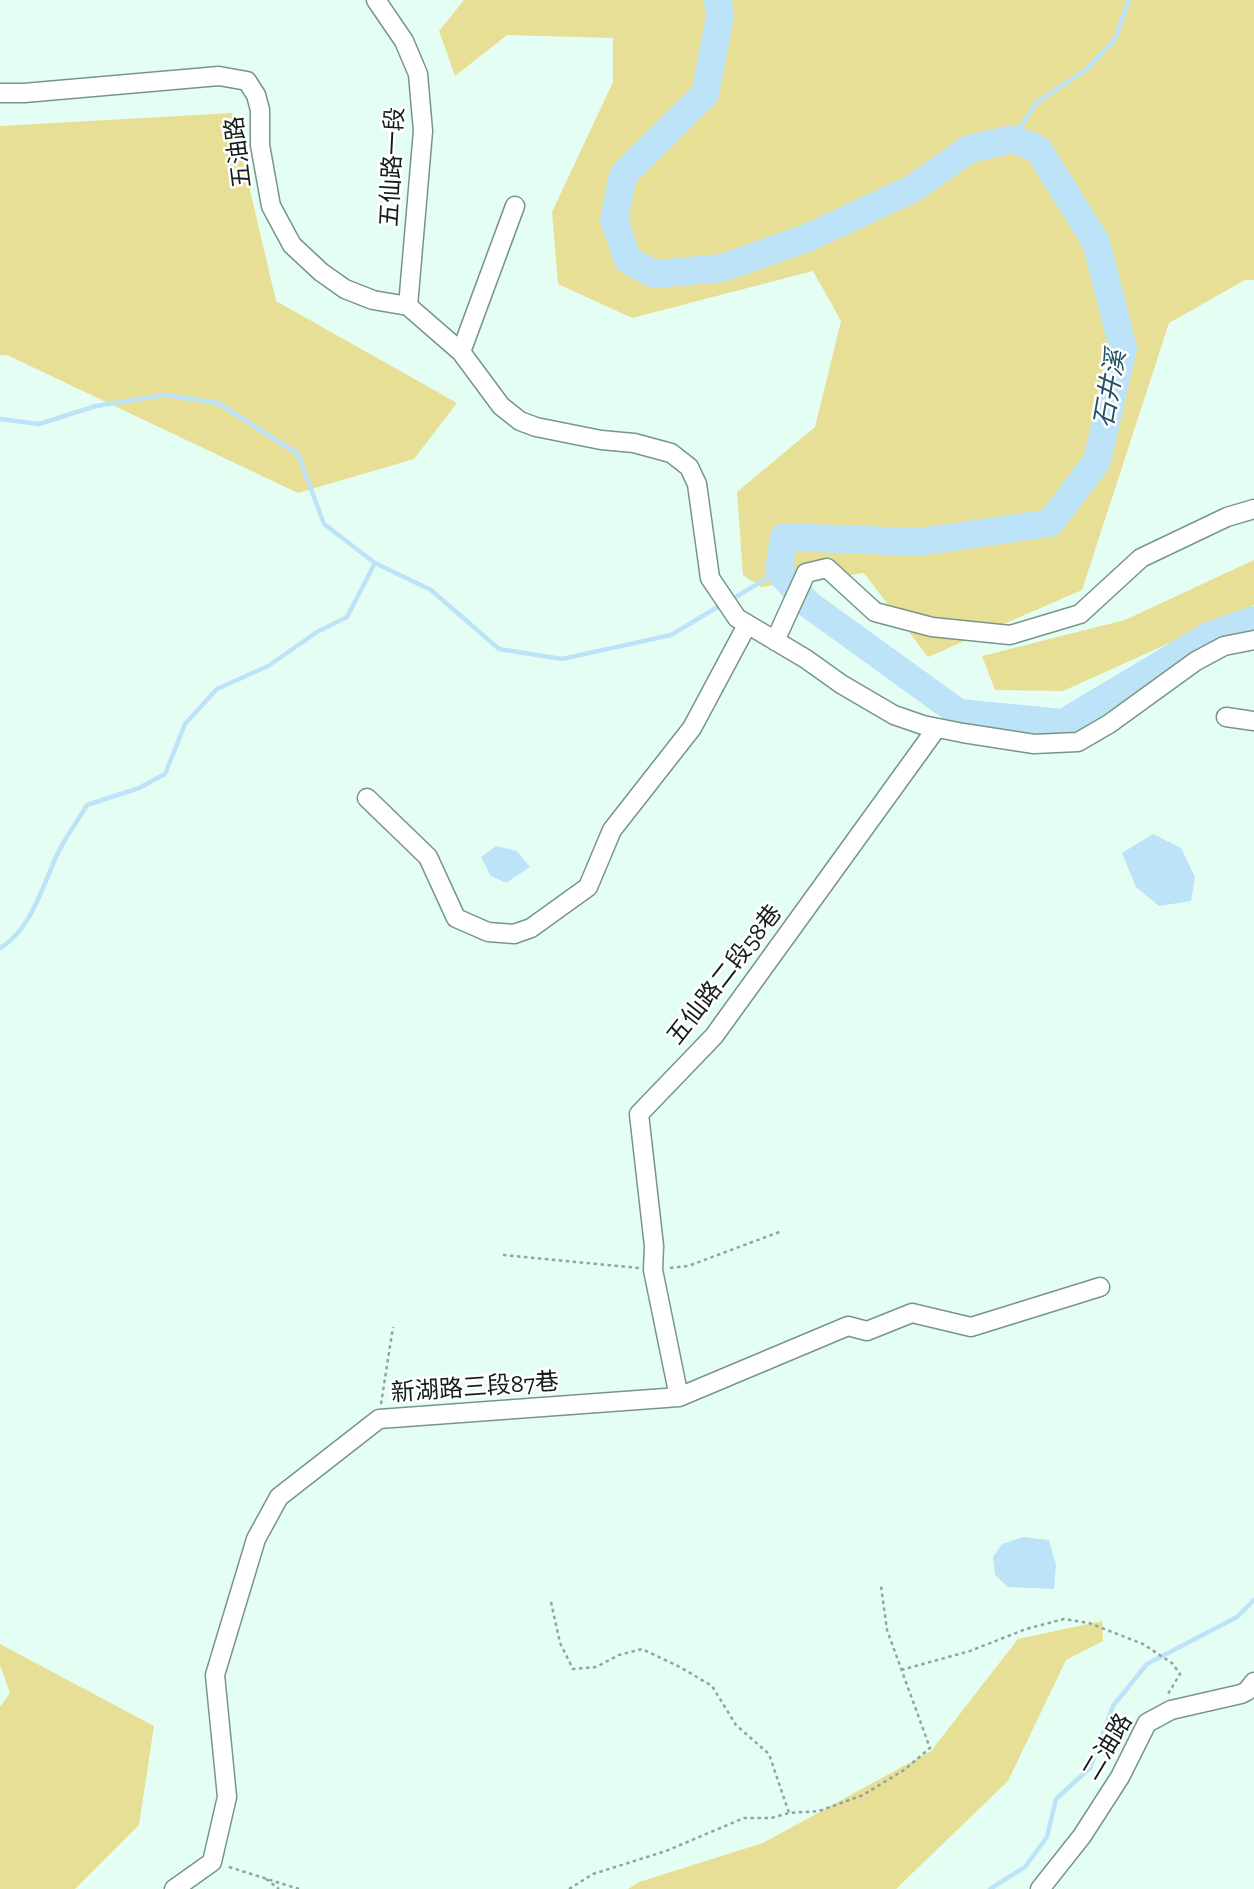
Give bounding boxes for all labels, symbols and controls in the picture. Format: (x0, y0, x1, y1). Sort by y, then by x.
street label: 五仙路一段 (375, 106, 411, 228)
street label: 五油路 (220, 115, 258, 189)
water label: 石井溪 (1089, 348, 1133, 430)
street label: 五仙路二段58巷 (662, 899, 788, 1051)
street label: 新湖路三段87巷 (390, 1368, 560, 1408)
street label: 二油路 (1077, 1709, 1139, 1785)

